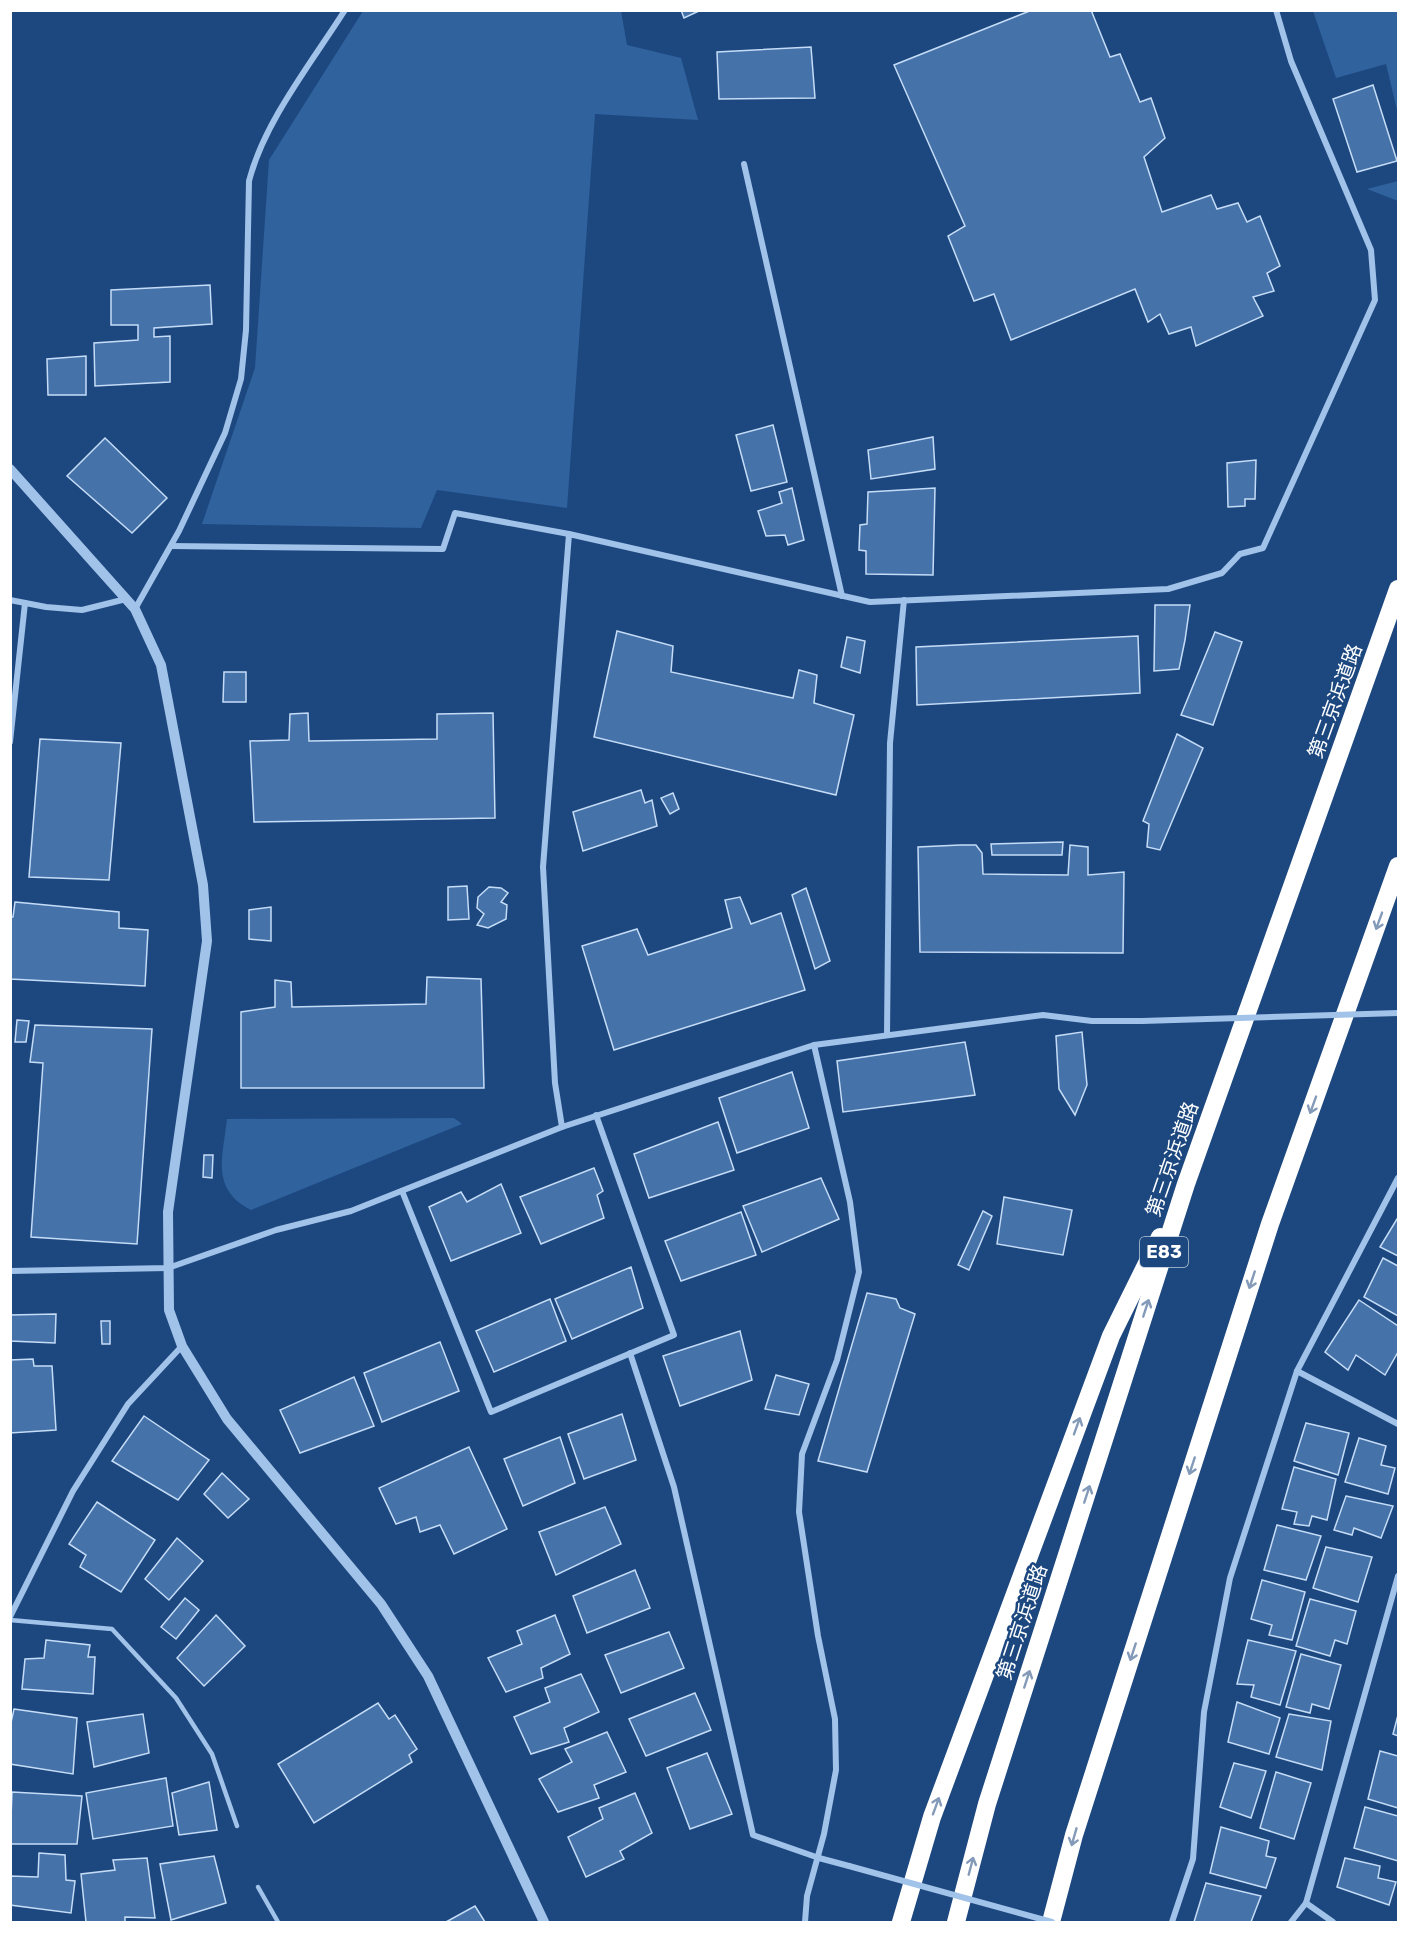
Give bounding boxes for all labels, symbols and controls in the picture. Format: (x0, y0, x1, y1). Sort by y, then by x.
street label: 第三京浜道路 (1303, 641, 1367, 761)
one-way arrow (1372, 911, 1383, 930)
one-way arrow (1306, 1095, 1317, 1114)
street label: 第三京浜道路 (1141, 1098, 1203, 1220)
road number: E83 (1140, 1237, 1188, 1267)
one-way arrow (1246, 1270, 1257, 1289)
one-way arrow (1142, 1299, 1153, 1318)
one-way arrow (1072, 1418, 1083, 1436)
one-way arrow (1186, 1456, 1197, 1475)
one-way arrow (1082, 1485, 1093, 1504)
street label: 第三京浜道路 (992, 1561, 1052, 1683)
one-way arrow (1127, 1642, 1138, 1661)
one-way arrow (1022, 1670, 1033, 1689)
one-way arrow (931, 1797, 942, 1816)
one-way arrow (1068, 1827, 1079, 1846)
one-way arrow (965, 1857, 977, 1876)

